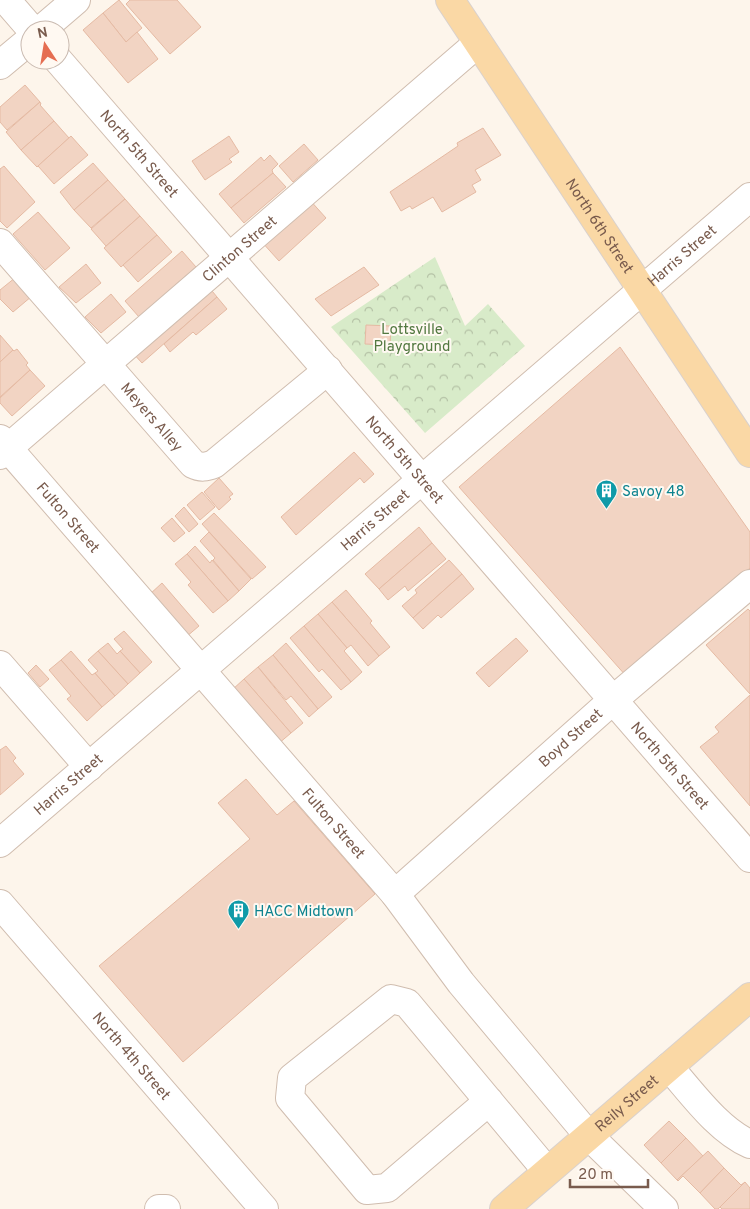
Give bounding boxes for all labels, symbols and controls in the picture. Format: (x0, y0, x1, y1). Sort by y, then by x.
north arrow (20, 20, 70, 70)
text: N (36, 24, 49, 43)
street label: North 5th Street (95, 107, 181, 203)
street label: North 6th Street (560, 176, 637, 278)
street label: Clinton Street (199, 212, 282, 287)
street label: Harris Street (644, 222, 721, 292)
park label: Lottsville Playground (373, 321, 451, 357)
street label: Meyers Alley (116, 380, 186, 456)
street label: North 5th Street (360, 413, 447, 509)
street label: Fulton Street (31, 479, 103, 558)
building icon: Savoy 48 (594, 479, 618, 510)
place label: Savoy 48 (622, 483, 685, 502)
street label: Harris Street (337, 486, 415, 556)
street label: Boyd Street (536, 705, 608, 772)
street label: North 5th Street (625, 719, 712, 815)
street label: Harris Street (31, 750, 108, 820)
street label: Fulton Street (297, 785, 368, 864)
building icon: HACC Midtown (226, 899, 250, 930)
place label: HACC Midtown (254, 903, 354, 922)
street label: North 4th Street (87, 1009, 174, 1105)
street label: Reily Street (592, 1072, 664, 1137)
scale bar (570, 1156, 648, 1188)
text: 20 m (578, 1166, 613, 1185)

